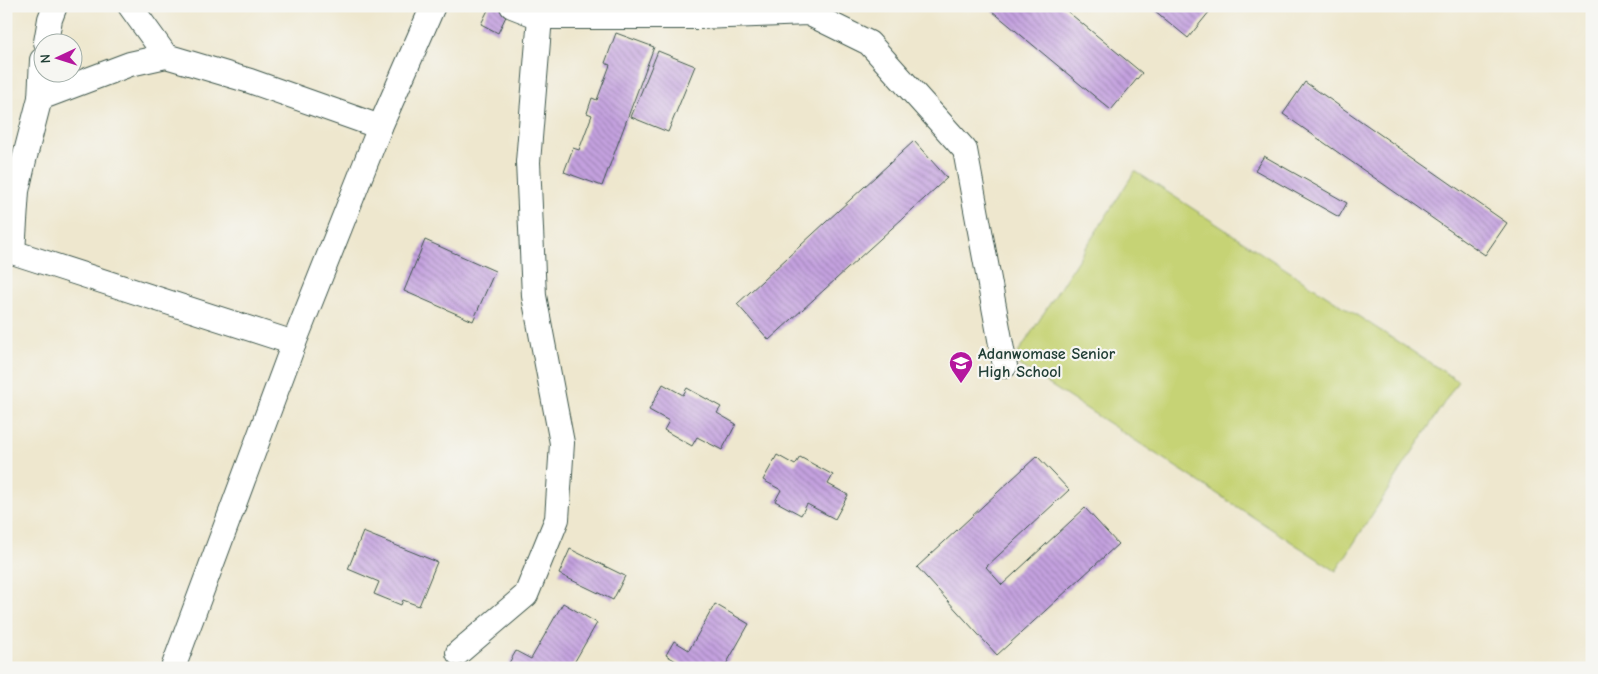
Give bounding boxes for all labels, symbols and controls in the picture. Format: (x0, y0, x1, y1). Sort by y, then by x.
north arrow (32, 32, 82, 82)
text: N (37, 54, 54, 64)
place label: Adanwomase Senior High School (978, 345, 1116, 381)
school or university icon: Adanwomase Senior High School (948, 350, 974, 384)

